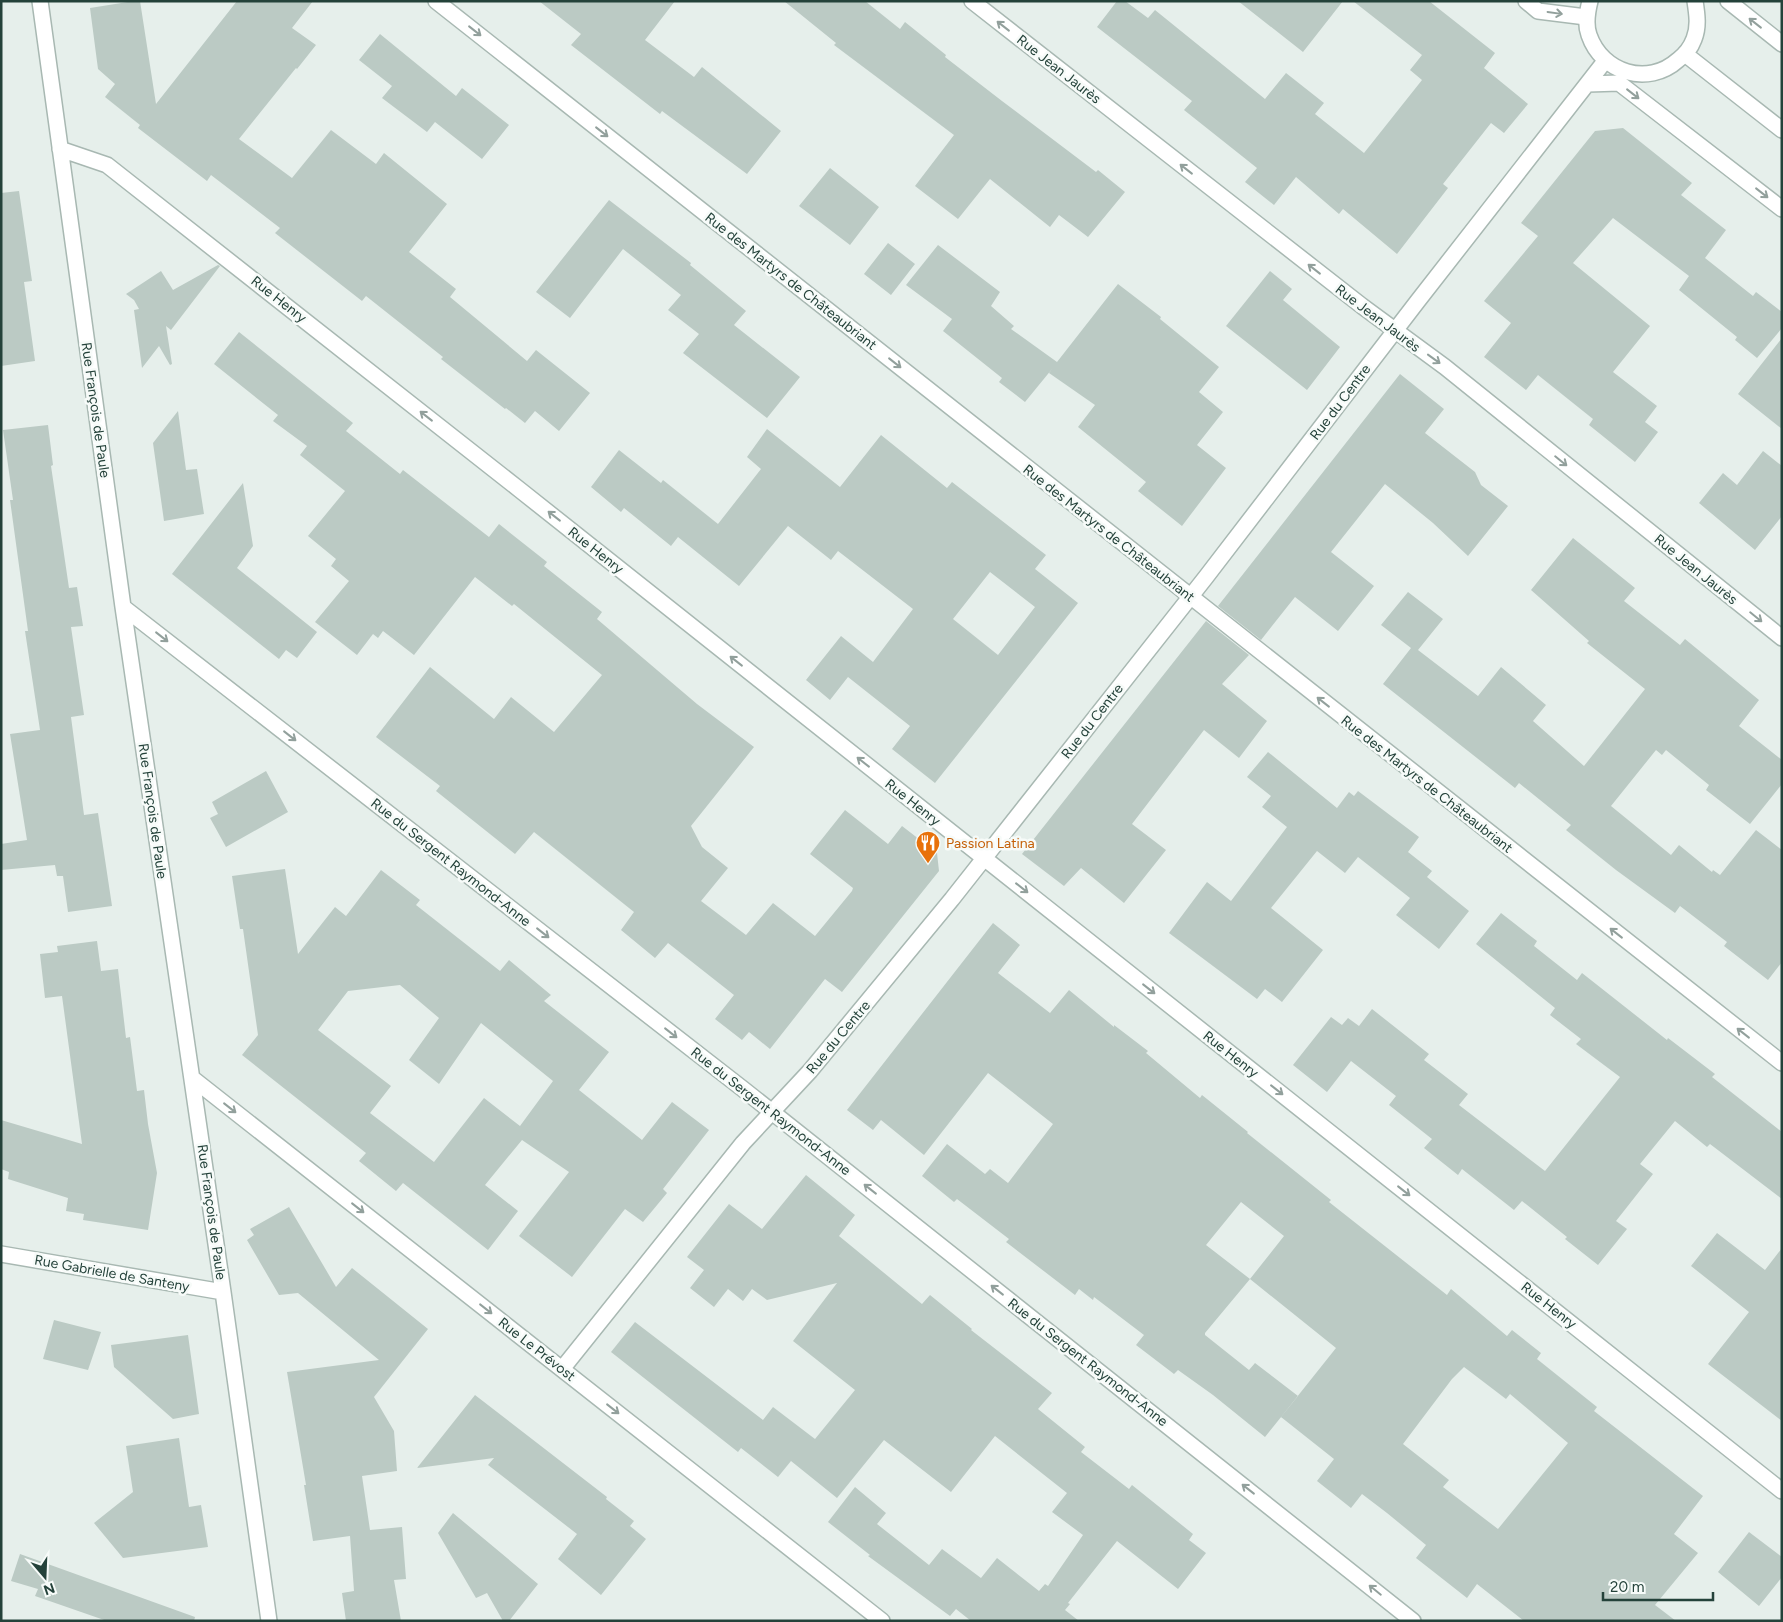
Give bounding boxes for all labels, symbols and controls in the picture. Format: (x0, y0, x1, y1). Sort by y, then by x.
one-way arrow (1546, 8, 1562, 18)
one-way arrow (1749, 17, 1762, 28)
one-way arrow (997, 20, 1010, 31)
one-way arrow (468, 26, 481, 37)
street label: Rue Jean Jaurès (1013, 31, 1104, 108)
one-way arrow (1626, 89, 1639, 100)
one-way arrow (596, 126, 609, 137)
one-way arrow (1180, 164, 1193, 175)
one-way arrow (1755, 188, 1768, 199)
street label: Rue des Martyrs de Châteaubriant (701, 209, 880, 354)
one-way arrow (1308, 264, 1321, 275)
street label: Rue Henry (248, 272, 310, 327)
street label: Rue Jean Jaurès (1332, 281, 1424, 356)
street label: Rue François de Paule (78, 341, 113, 479)
one-way arrow (1427, 354, 1441, 364)
one-way arrow (888, 357, 901, 368)
street label: Rue du Centre (1306, 361, 1375, 444)
one-way arrow (420, 410, 433, 421)
one-way arrow (1555, 455, 1568, 466)
street label: Rue des Martyrs de Châteaubriant (1019, 461, 1198, 606)
one-way arrow (548, 511, 561, 522)
street label: Rue Henry (565, 523, 627, 578)
street label: Rue Jean Jaurès (1651, 531, 1741, 608)
one-way arrow (1749, 612, 1762, 623)
one-way arrow (155, 631, 168, 642)
one-way arrow (730, 656, 743, 667)
street label: Rue du Centre (1058, 680, 1127, 762)
one-way arrow (1317, 697, 1330, 708)
street label: Rue des Martyrs de Châteaubriant (1337, 712, 1516, 857)
one-way arrow (283, 731, 296, 742)
street label: Rue François de Paule (135, 742, 170, 880)
one-way arrow (857, 757, 870, 768)
street label: Rue Henry (882, 775, 944, 830)
street label: Rue du Sergent Raymond-Anne (367, 795, 534, 930)
restaurant icon: Passion Latina (915, 830, 941, 864)
place label: Passion Latina (946, 835, 1035, 852)
one-way arrow (1015, 882, 1028, 893)
one-way arrow (536, 927, 549, 938)
one-way arrow (1610, 927, 1623, 938)
one-way arrow (1143, 983, 1156, 994)
street label: Rue du Centre (803, 997, 874, 1077)
one-way arrow (664, 1027, 677, 1038)
street label: Rue Henry (1200, 1027, 1262, 1082)
one-way arrow (1737, 1028, 1750, 1039)
street label: Rue du Sergent Raymond-Anne (687, 1044, 854, 1179)
one-way arrow (1270, 1084, 1283, 1095)
one-way arrow (223, 1102, 236, 1113)
street label: Rue François de Paule (194, 1143, 229, 1281)
one-way arrow (864, 1184, 877, 1195)
one-way arrow (1397, 1185, 1410, 1196)
one-way arrow (351, 1203, 364, 1214)
street label: Rue Gabrielle de Santeny (33, 1251, 192, 1296)
street label: Rue Henry (1518, 1278, 1580, 1333)
one-way arrow (991, 1285, 1004, 1296)
street label: Rue du Sergent Raymond-Anne (1004, 1295, 1171, 1430)
one-way arrow (479, 1303, 492, 1314)
street label: Rue Le Prévost (495, 1314, 579, 1385)
one-way arrow (606, 1404, 619, 1415)
one-way arrow (1242, 1484, 1255, 1495)
north arrow (20, 1552, 70, 1602)
scale bar (1603, 1570, 1713, 1602)
text: 20 m (1610, 1578, 1644, 1596)
text: N (41, 1579, 57, 1599)
one-way arrow (1369, 1585, 1382, 1596)

